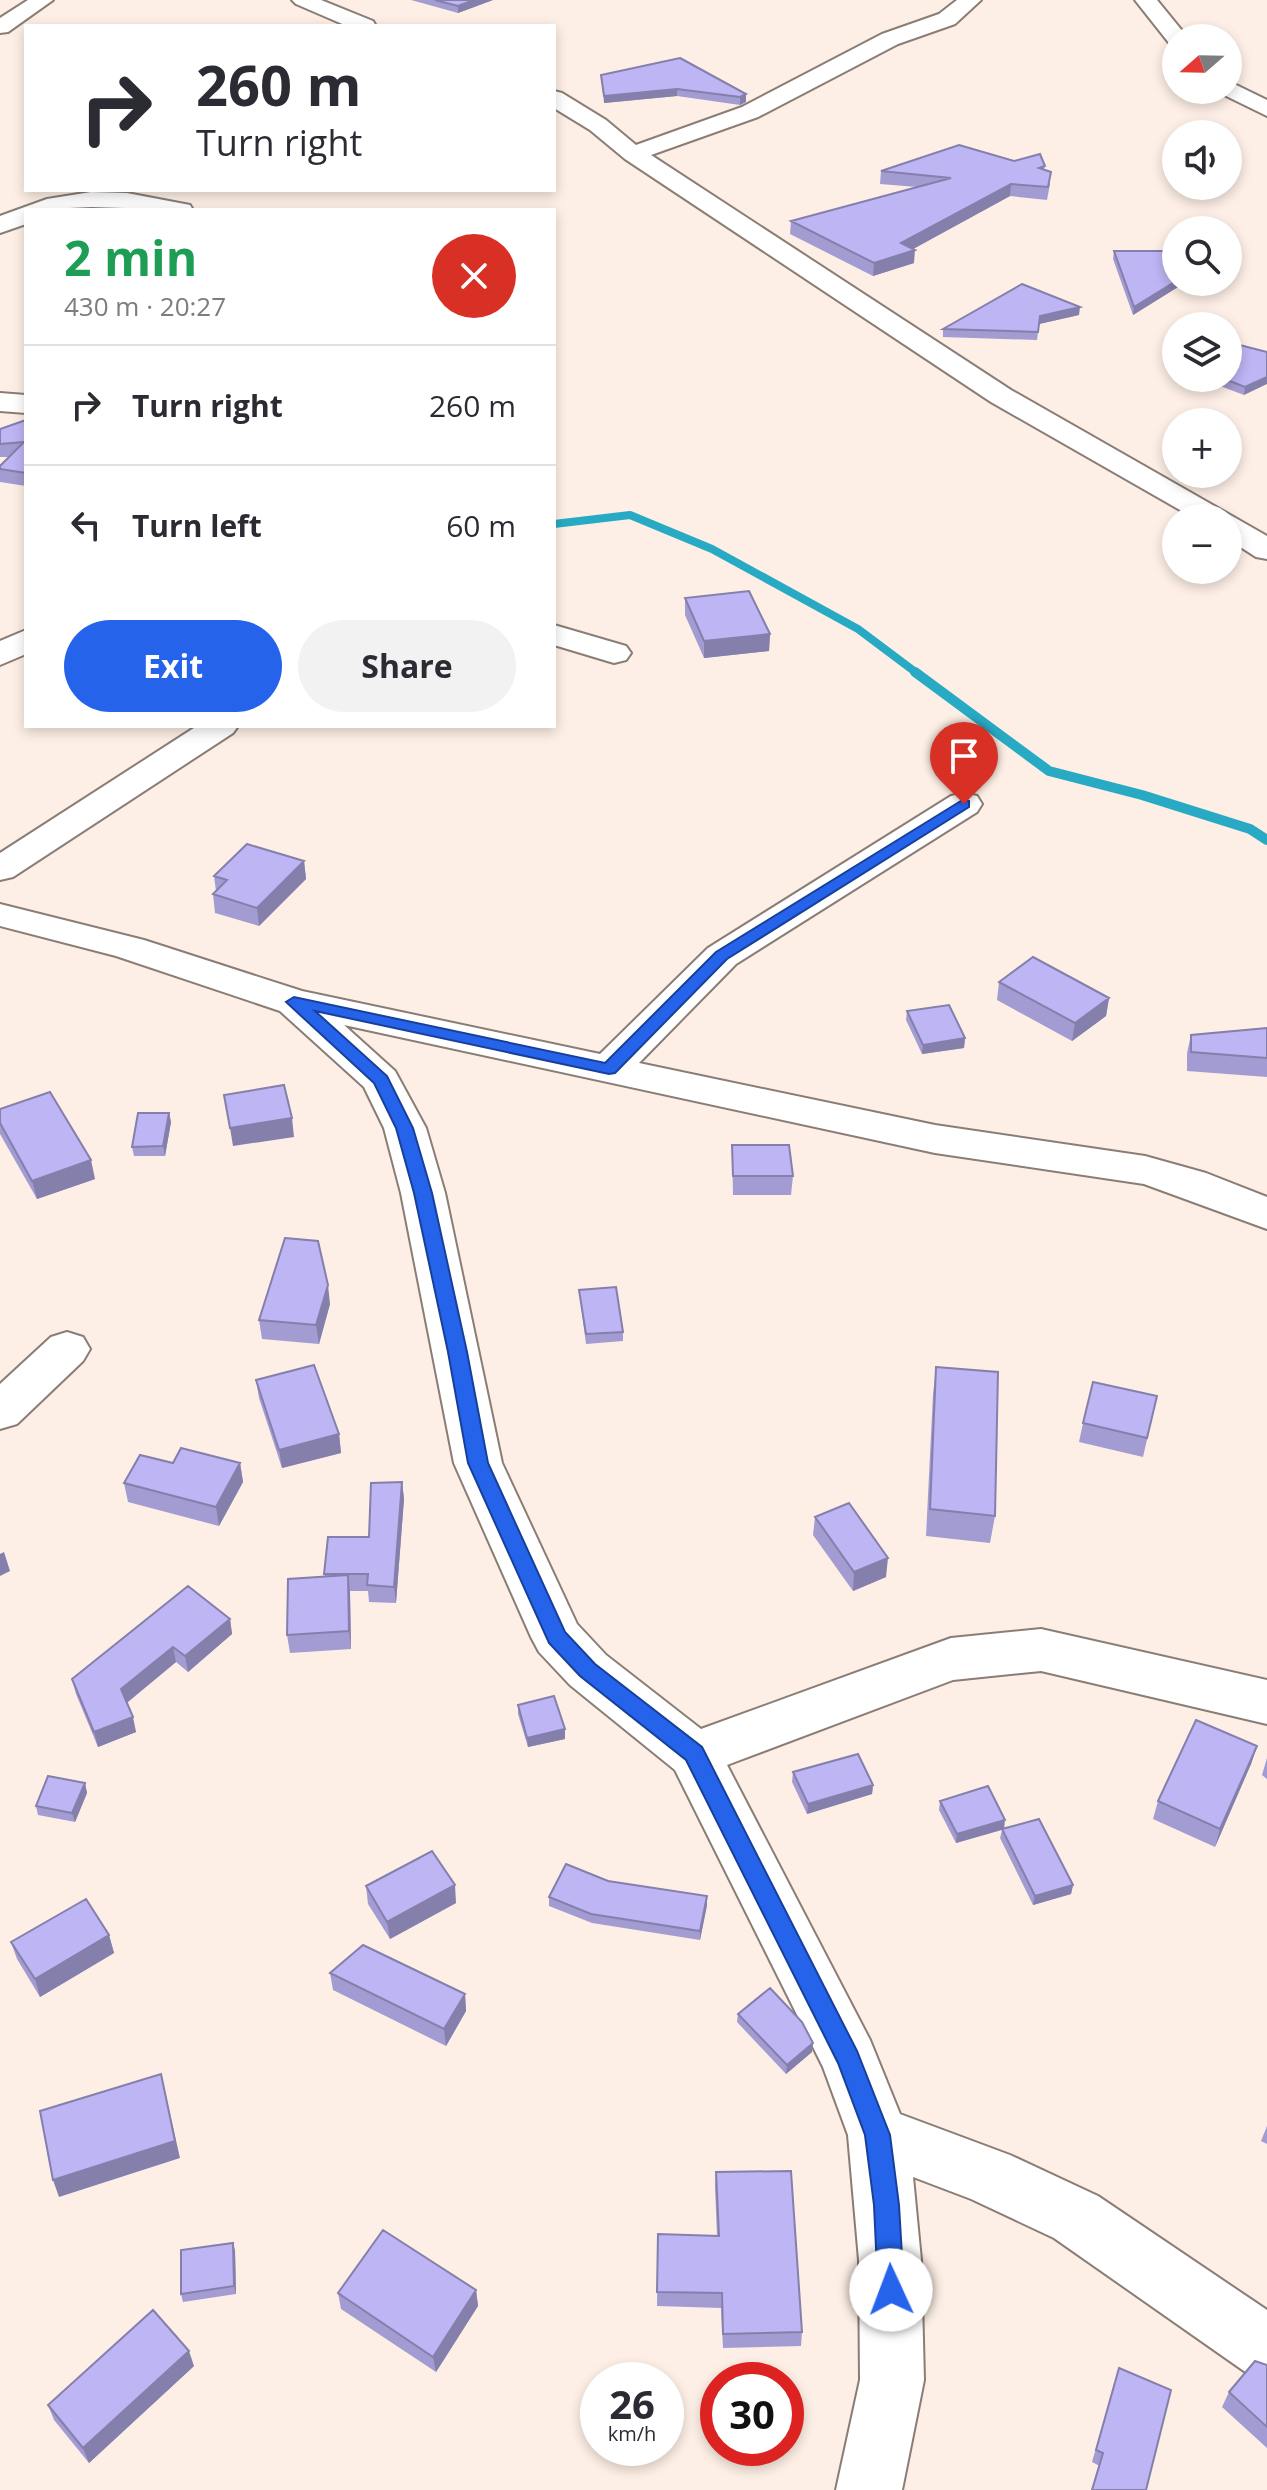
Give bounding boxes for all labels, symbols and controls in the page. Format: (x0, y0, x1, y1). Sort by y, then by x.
north arrow (1162, 24, 1242, 104)
map controls (1162, 24, 1242, 584)
text: 260 m (196, 46, 362, 122)
icon: right (64, 56, 168, 160)
text: Turn right (196, 118, 362, 167)
button: sound (1162, 120, 1242, 200)
button: search (1162, 216, 1242, 296)
text: 2 min (64, 225, 197, 290)
button: close (432, 234, 516, 318)
text: 430 m · 20:27 (64, 288, 226, 324)
button: layers (1162, 312, 1242, 392)
icon: right (64, 383, 108, 427)
text: Turn right (132, 385, 283, 426)
text: 260 m (429, 385, 516, 426)
button: + (1162, 408, 1242, 488)
icon: left (64, 503, 108, 547)
button: − (1162, 504, 1242, 584)
text: Turn left (132, 505, 262, 546)
text: 60 m (446, 505, 516, 546)
button: Exit (64, 620, 282, 712)
button: Share (298, 620, 516, 712)
pin (930, 722, 998, 804)
icon: arrive (942, 734, 986, 778)
position arrow (849, 2248, 933, 2332)
speed limit sign: 30 (700, 2362, 804, 2466)
text: 26 (609, 2376, 655, 2431)
text: km/h (608, 2420, 656, 2447)

